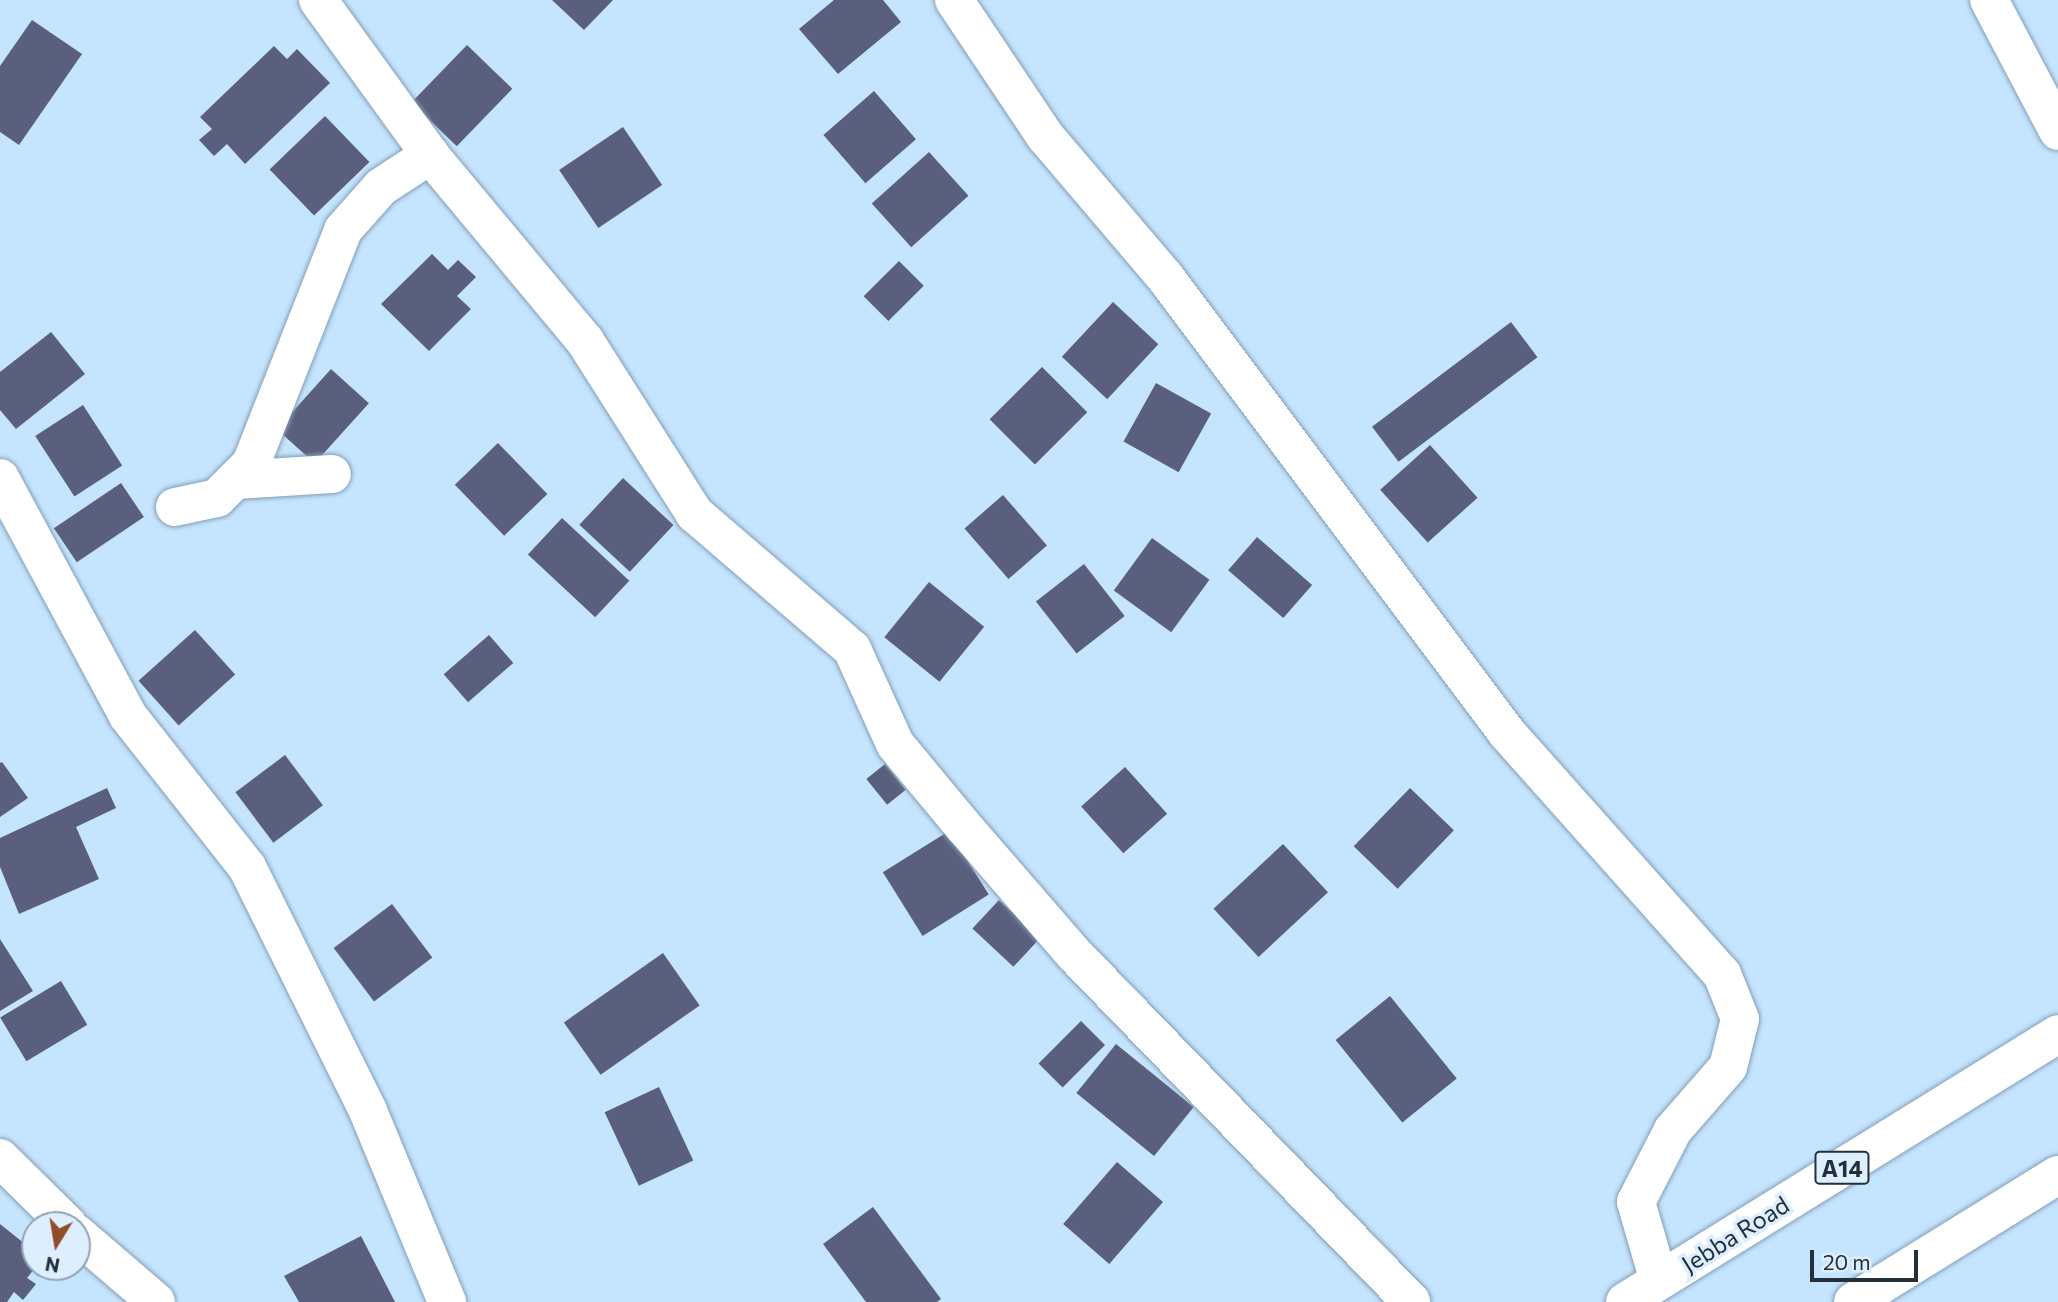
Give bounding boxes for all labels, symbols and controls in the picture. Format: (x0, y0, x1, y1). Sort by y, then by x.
road number: A14 (1814, 1148, 1870, 1188)
street label: Jebba Road (1676, 1190, 1794, 1278)
north arrow (21, 1211, 91, 1281)
scale bar (1813, 1236, 1922, 1280)
text: 20 m (1823, 1249, 1871, 1274)
text: N (43, 1252, 61, 1278)

